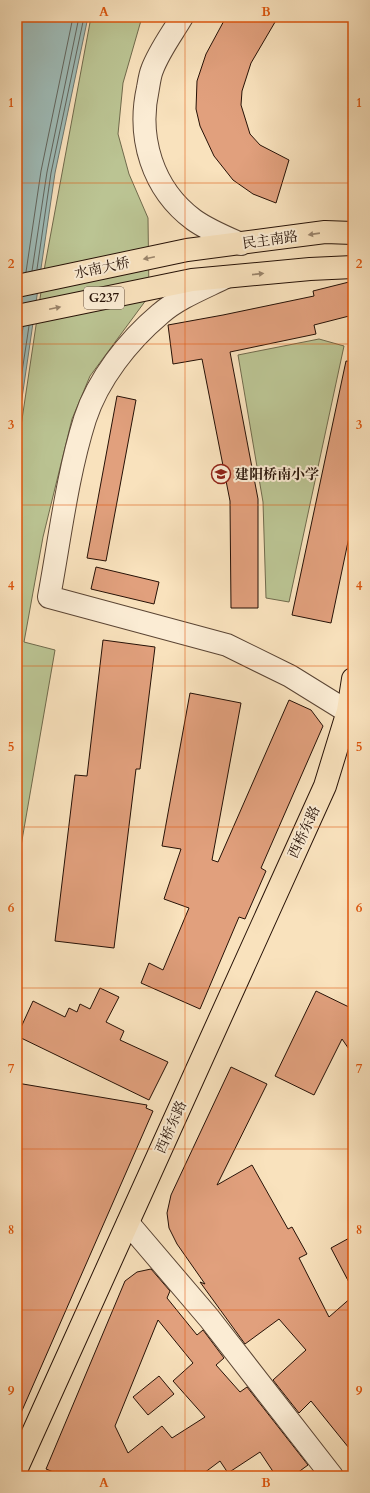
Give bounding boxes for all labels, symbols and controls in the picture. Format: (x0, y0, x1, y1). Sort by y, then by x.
text: A (99, 3, 109, 21)
text: B (261, 3, 271, 21)
text: 1 (8, 94, 14, 112)
text: 1 (356, 94, 362, 112)
street label: 民主南路 (241, 227, 299, 253)
one-way arrow (308, 231, 320, 237)
street label: 水南大桥 (73, 253, 131, 283)
text: 2 (8, 255, 15, 273)
text: 2 (356, 255, 363, 273)
one-way arrow (143, 256, 155, 262)
one-way arrow (252, 270, 264, 277)
road number: G237 (84, 287, 124, 309)
one-way arrow (49, 305, 61, 311)
text: 3 (8, 416, 15, 434)
text: 3 (356, 416, 363, 434)
school or university icon: 建阳桥南小学 (210, 463, 232, 485)
place label: 建阳桥南小学 (235, 465, 319, 484)
text: 4 (8, 577, 15, 595)
text: 4 (356, 577, 363, 595)
text: 5 (8, 738, 14, 756)
text: 5 (356, 738, 362, 756)
street label: 西桥东路 (284, 803, 324, 861)
text: 6 (8, 899, 15, 917)
text: 6 (356, 899, 363, 917)
text: 7 (8, 1060, 15, 1078)
text: 7 (356, 1060, 363, 1078)
street label: 西桥东路 (151, 1098, 191, 1156)
text: 8 (8, 1221, 14, 1239)
text: 8 (356, 1221, 362, 1239)
text: 9 (8, 1382, 15, 1400)
text: 9 (356, 1382, 363, 1400)
text: A (99, 1474, 109, 1492)
text: B (261, 1474, 271, 1492)

